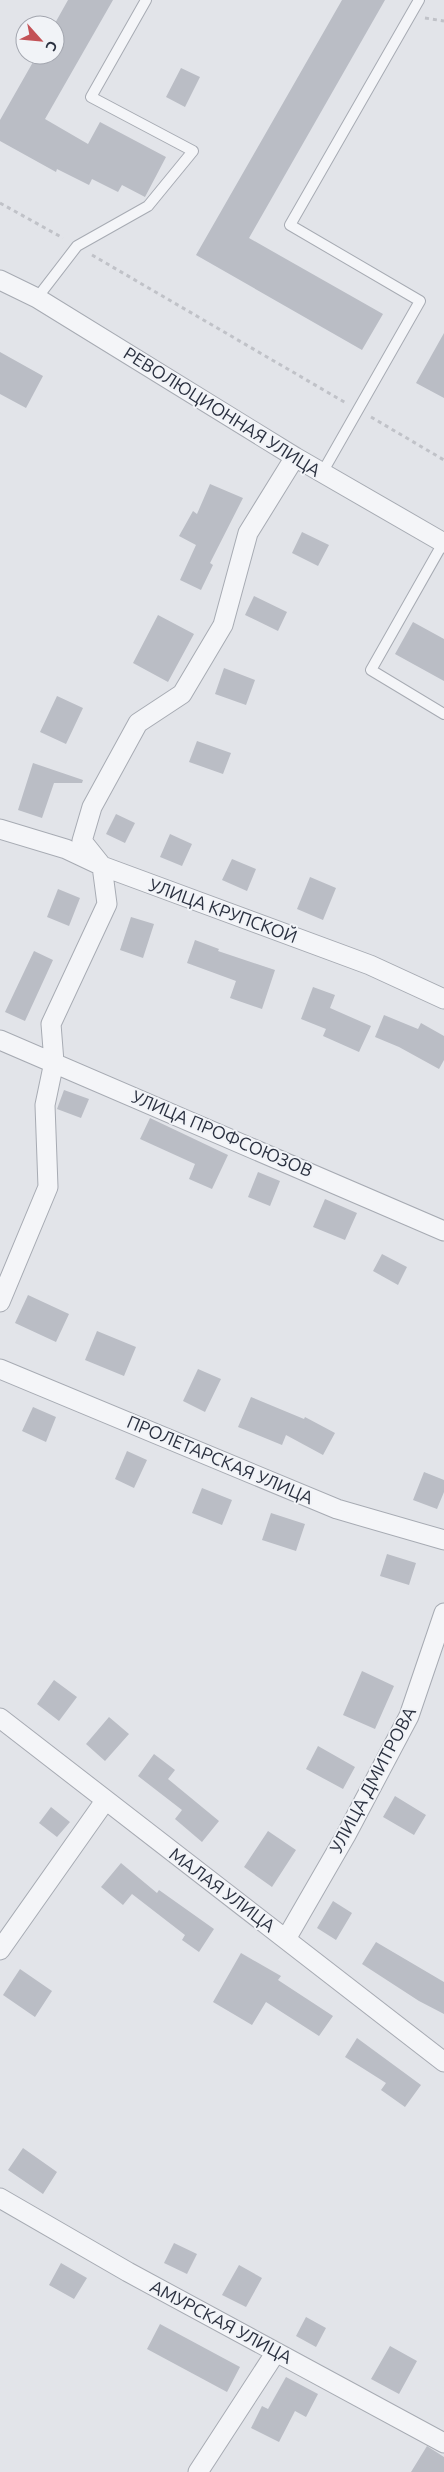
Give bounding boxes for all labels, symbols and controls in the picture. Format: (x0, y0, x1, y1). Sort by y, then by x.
north arrow (15, 15, 65, 65)
text: С (42, 38, 61, 54)
street label: РЕВОЛЮЦИОННАЯ УЛИЦА (121, 342, 325, 480)
street label: УЛИЦА КРУПСКОЙ (147, 874, 300, 946)
street label: УЛИЦА ПРОФСОЮЗОВ (129, 1086, 316, 1180)
street label: ПРОЛЕТАРСКАЯ УЛИЦА (124, 1411, 317, 1508)
street label: УЛИЦА ДМИТРОВА (325, 1703, 419, 1856)
street label: МАЛАЯ УЛИЦА (166, 1843, 279, 1936)
street label: АМУРСКАЯ УЛИЦА (147, 2275, 296, 2367)

